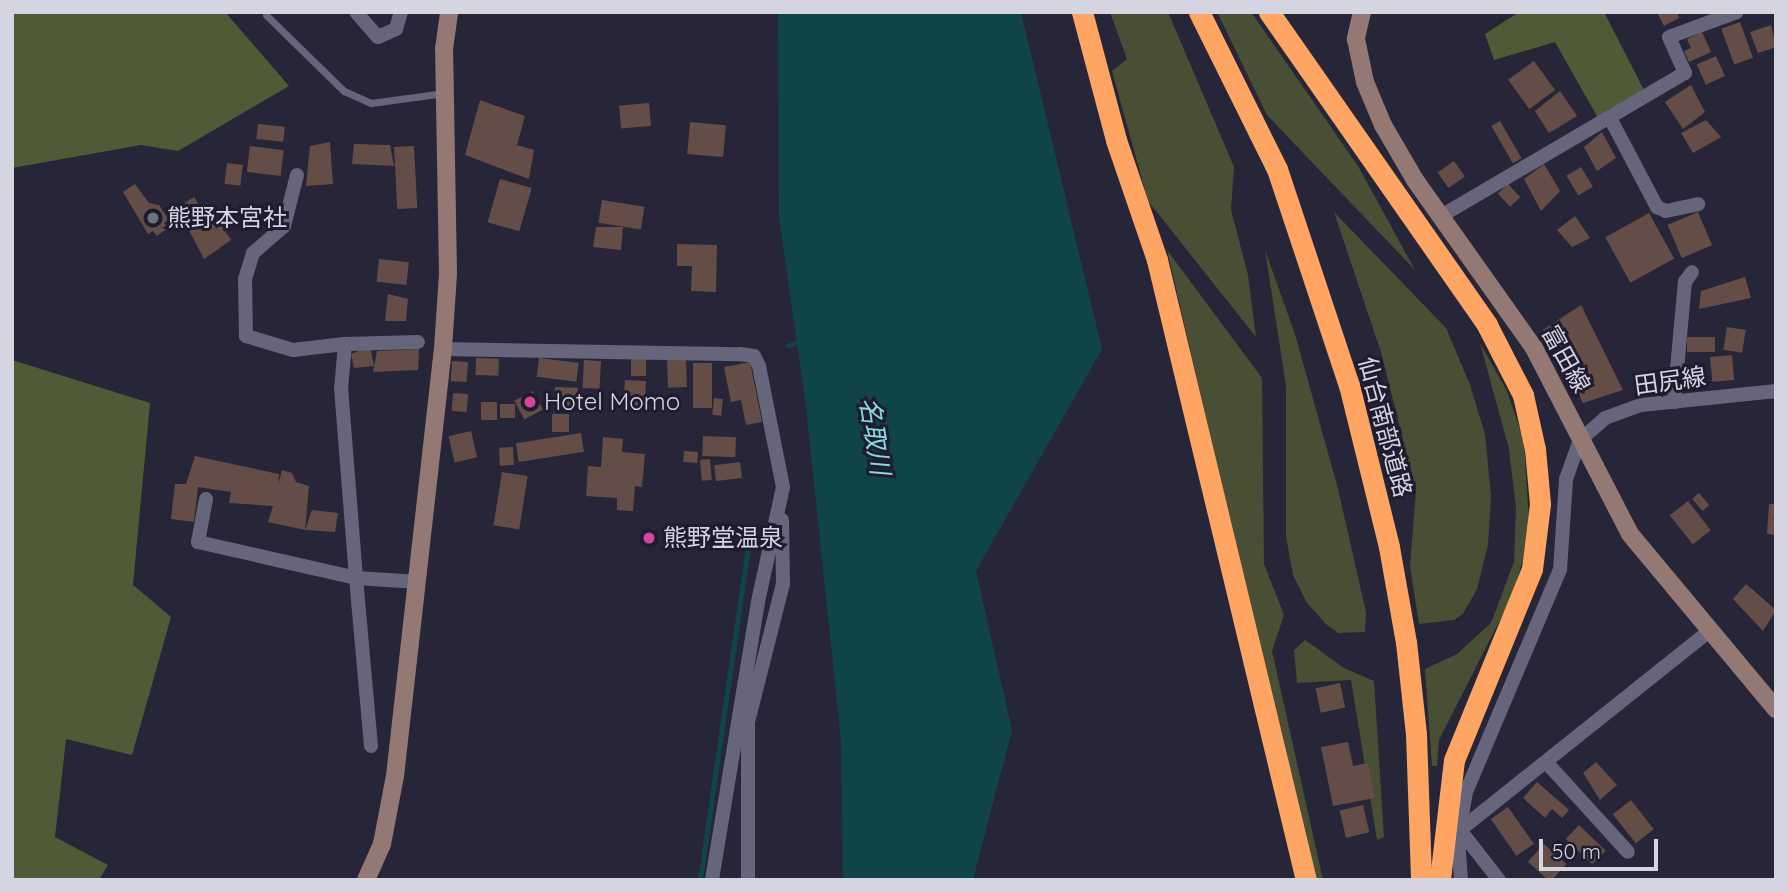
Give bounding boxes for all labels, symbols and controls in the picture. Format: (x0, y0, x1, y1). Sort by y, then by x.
place label: 熊野本宮社 (167, 204, 287, 232)
marker: 熊野本宮社 (145, 210, 161, 226)
street label: 富田線 (1536, 321, 1596, 397)
street label: 仙台南部道路 (1352, 354, 1418, 500)
street label: 田尻線 (1632, 362, 1708, 400)
place label: Hotel Momo (544, 388, 680, 416)
marker: Hotel Momo (522, 394, 538, 410)
water label: 名取川 (853, 395, 897, 477)
place label: 熊野堂温泉 (663, 524, 783, 552)
marker: 熊野堂温泉 (641, 530, 657, 546)
scale bar (1543, 826, 1662, 870)
text: 50 m (1552, 838, 1601, 864)

